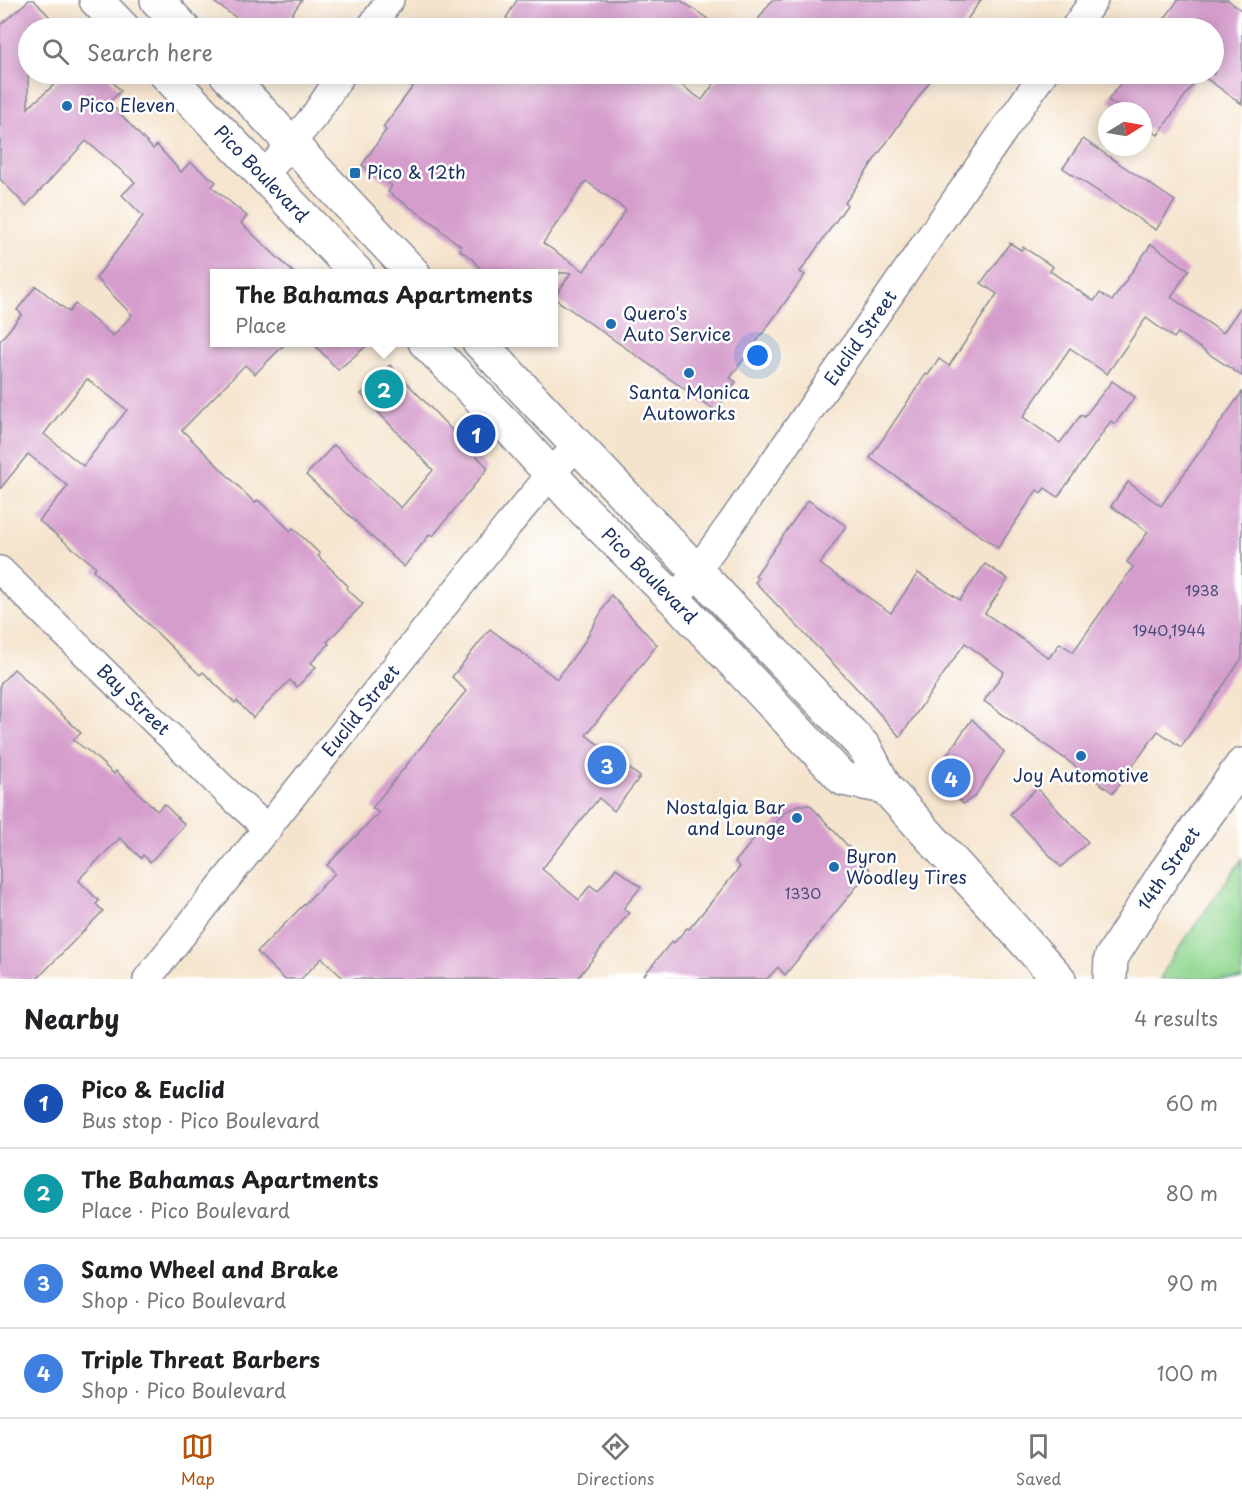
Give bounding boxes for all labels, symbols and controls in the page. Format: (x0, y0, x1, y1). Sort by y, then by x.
search box (18, 18, 1224, 84)
icon: search (39, 35, 72, 68)
text: Search here (87, 35, 213, 68)
place label: Pico Eleven (79, 91, 175, 118)
marker: Pico Eleven (60, 99, 74, 113)
north arrow (1098, 102, 1152, 156)
street label: Pico Boulevard (209, 118, 315, 228)
place label: Pico & 12th (367, 158, 466, 185)
marker: Pico & 12th (348, 166, 362, 180)
popup (210, 269, 558, 347)
text: The Bahamas Apartments (235, 277, 533, 310)
street label: Euclid Street (817, 284, 903, 390)
place label: Quero's Auto Service (623, 299, 731, 347)
text: Place (235, 310, 286, 340)
marker: Quero's Auto Service (604, 317, 618, 331)
your location (743, 341, 772, 370)
pin: 2 (364, 366, 404, 412)
marker: Santa Monica Autoworks (682, 366, 696, 380)
place label: Santa Monica Autoworks (628, 378, 750, 426)
pin: 1 (456, 412, 496, 456)
street label: Pico Boulevard (596, 521, 704, 629)
house number: 1938 (1185, 578, 1219, 601)
house number: 1940,1944 (1132, 618, 1206, 641)
street label: Bay Street (91, 657, 177, 741)
street label: Euclid Street (314, 658, 405, 762)
pin: 3 (588, 742, 626, 788)
marker: Joy Automotive (1074, 749, 1088, 763)
pin: 4 (932, 756, 970, 800)
place label: Joy Automotive (1013, 761, 1149, 788)
place label: Nostalgia Bar and Lounge (666, 793, 786, 841)
marker: Nostalgia Bar and Lounge (790, 811, 804, 825)
street label: 14th Street (1130, 821, 1206, 915)
place label: Byron Woodley Tires (846, 842, 967, 890)
marker: Byron Woodley Tires (827, 860, 841, 874)
house number: 1330 (785, 881, 821, 904)
text: Nearby (24, 999, 119, 1038)
text: 4 results (1134, 1003, 1218, 1033)
text: Pico & Euclid (81, 1072, 225, 1105)
text: 1 (39, 1088, 48, 1118)
text: 60 m (1166, 1088, 1218, 1118)
text: Bus stop · Pico Boulevard (81, 1105, 320, 1135)
text: The Bahamas Apartments (81, 1162, 378, 1195)
text: 2 (36, 1178, 51, 1208)
text: 80 m (1166, 1178, 1218, 1208)
text: Place · Pico Boulevard (81, 1195, 290, 1225)
text: Samo Wheel and Brake (81, 1252, 339, 1285)
text: 3 (37, 1268, 50, 1298)
text: 90 m (1167, 1268, 1218, 1298)
text: Shop · Pico Boulevard (81, 1285, 286, 1315)
text: Triple Threat Barbers (81, 1342, 320, 1375)
text: 4 (37, 1358, 50, 1388)
text: 100 m (1157, 1358, 1218, 1388)
text: Shop · Pico Boulevard (81, 1375, 286, 1405)
tab: Map (181, 1430, 215, 1490)
tab: Directions (576, 1430, 654, 1490)
tab: Saved (1016, 1430, 1061, 1490)

